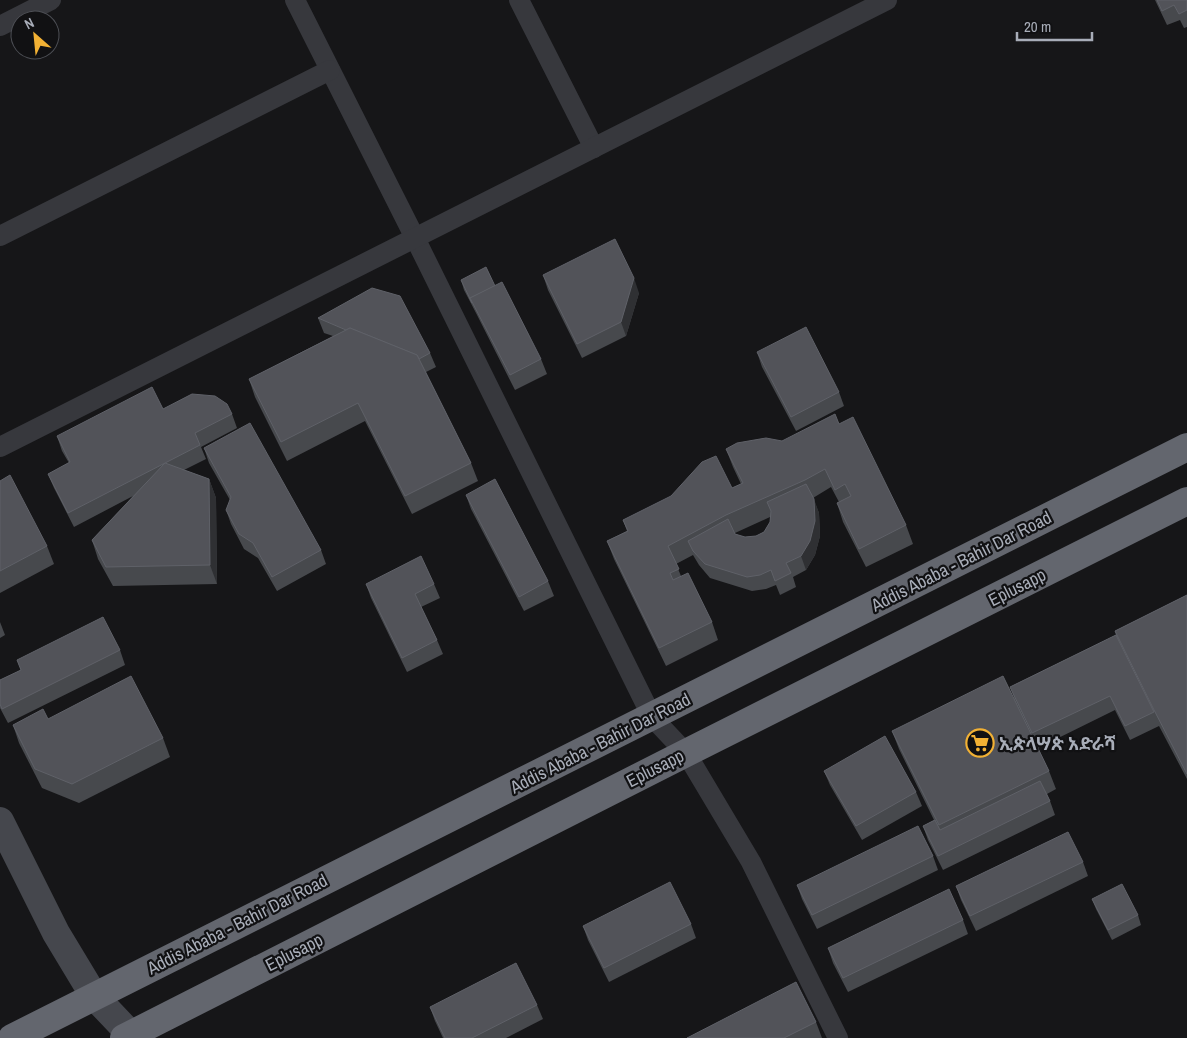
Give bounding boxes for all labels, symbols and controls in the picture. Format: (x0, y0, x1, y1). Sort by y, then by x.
north arrow (10, 10, 60, 60)
scale bar (1017, 10, 1092, 42)
text: N (21, 14, 37, 33)
text: 20 m (1024, 16, 1051, 37)
street label: Addis Ababa - Bahir Dar Road (866, 505, 1056, 618)
street label: Eplusapp (984, 562, 1050, 612)
street label: Addis Ababa - Bahir Dar Road (505, 687, 695, 800)
supermarket icon: ኢጵላሣጵ አድራሻ (965, 728, 995, 758)
place label: ኢጵላሣጵ አድራሻ (999, 731, 1116, 756)
street label: Eplusapp (622, 743, 688, 793)
street label: Addis Ababa - Bahir Dar Road (142, 868, 332, 981)
street label: Eplusapp (261, 927, 327, 977)

